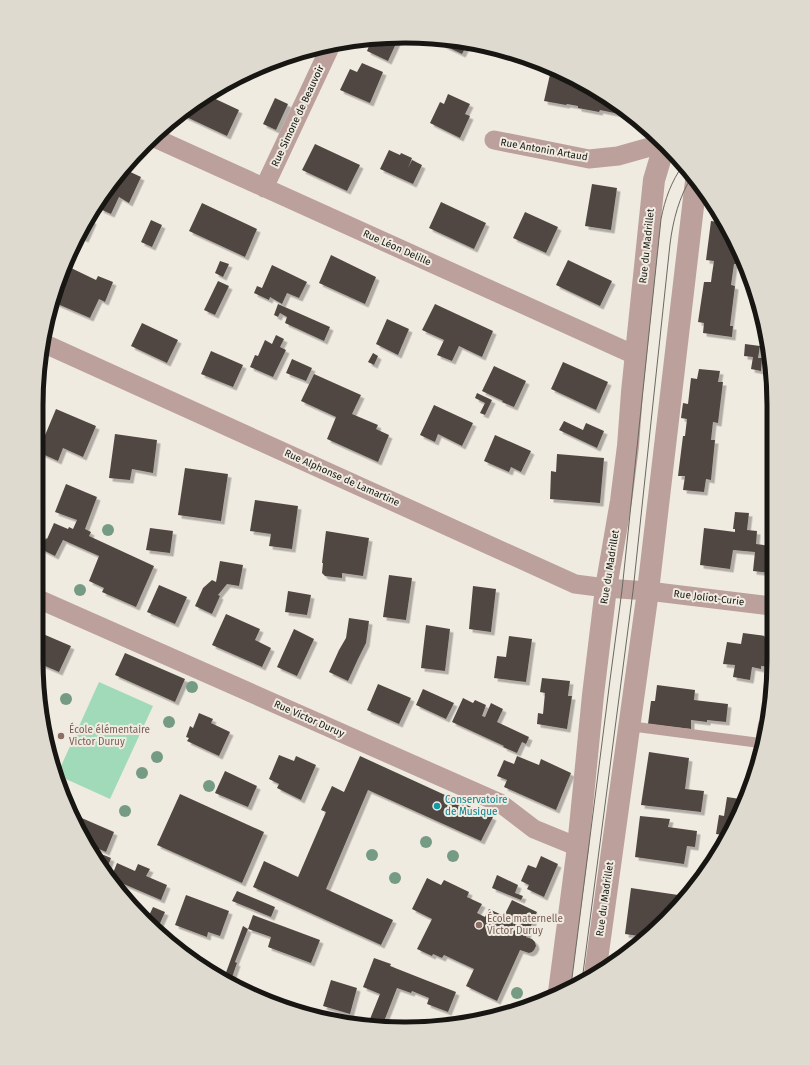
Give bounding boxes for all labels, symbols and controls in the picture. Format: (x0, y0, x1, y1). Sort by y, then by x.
street label: Rue Simone de Beauvoir (269, 63, 327, 169)
street label: Rue Antonin Artaud (499, 136, 589, 164)
street label: Rue du Madrillet (637, 208, 657, 284)
street label: Rue Léon Delille (361, 228, 433, 268)
street label: Rue Alphonse de Lamartine (282, 447, 402, 509)
street label: Rue du Madrillet (598, 529, 622, 605)
street label: Rue Joliot-Curie (673, 588, 745, 608)
street label: Rue Victor Duruy (272, 698, 346, 740)
place label: École élémentaire Victor Duruy (69, 722, 150, 748)
marker: École élémentaire Victor Duruy (56, 731, 66, 741)
place label: Conservatoire de Musique (445, 794, 507, 818)
marker: Conservatoire de Musique (432, 801, 442, 811)
street label: Rue du Madrillet (594, 861, 616, 937)
place label: École maternelle Victor Duruy (487, 911, 563, 937)
marker: École maternelle Victor Duruy (474, 920, 484, 930)

